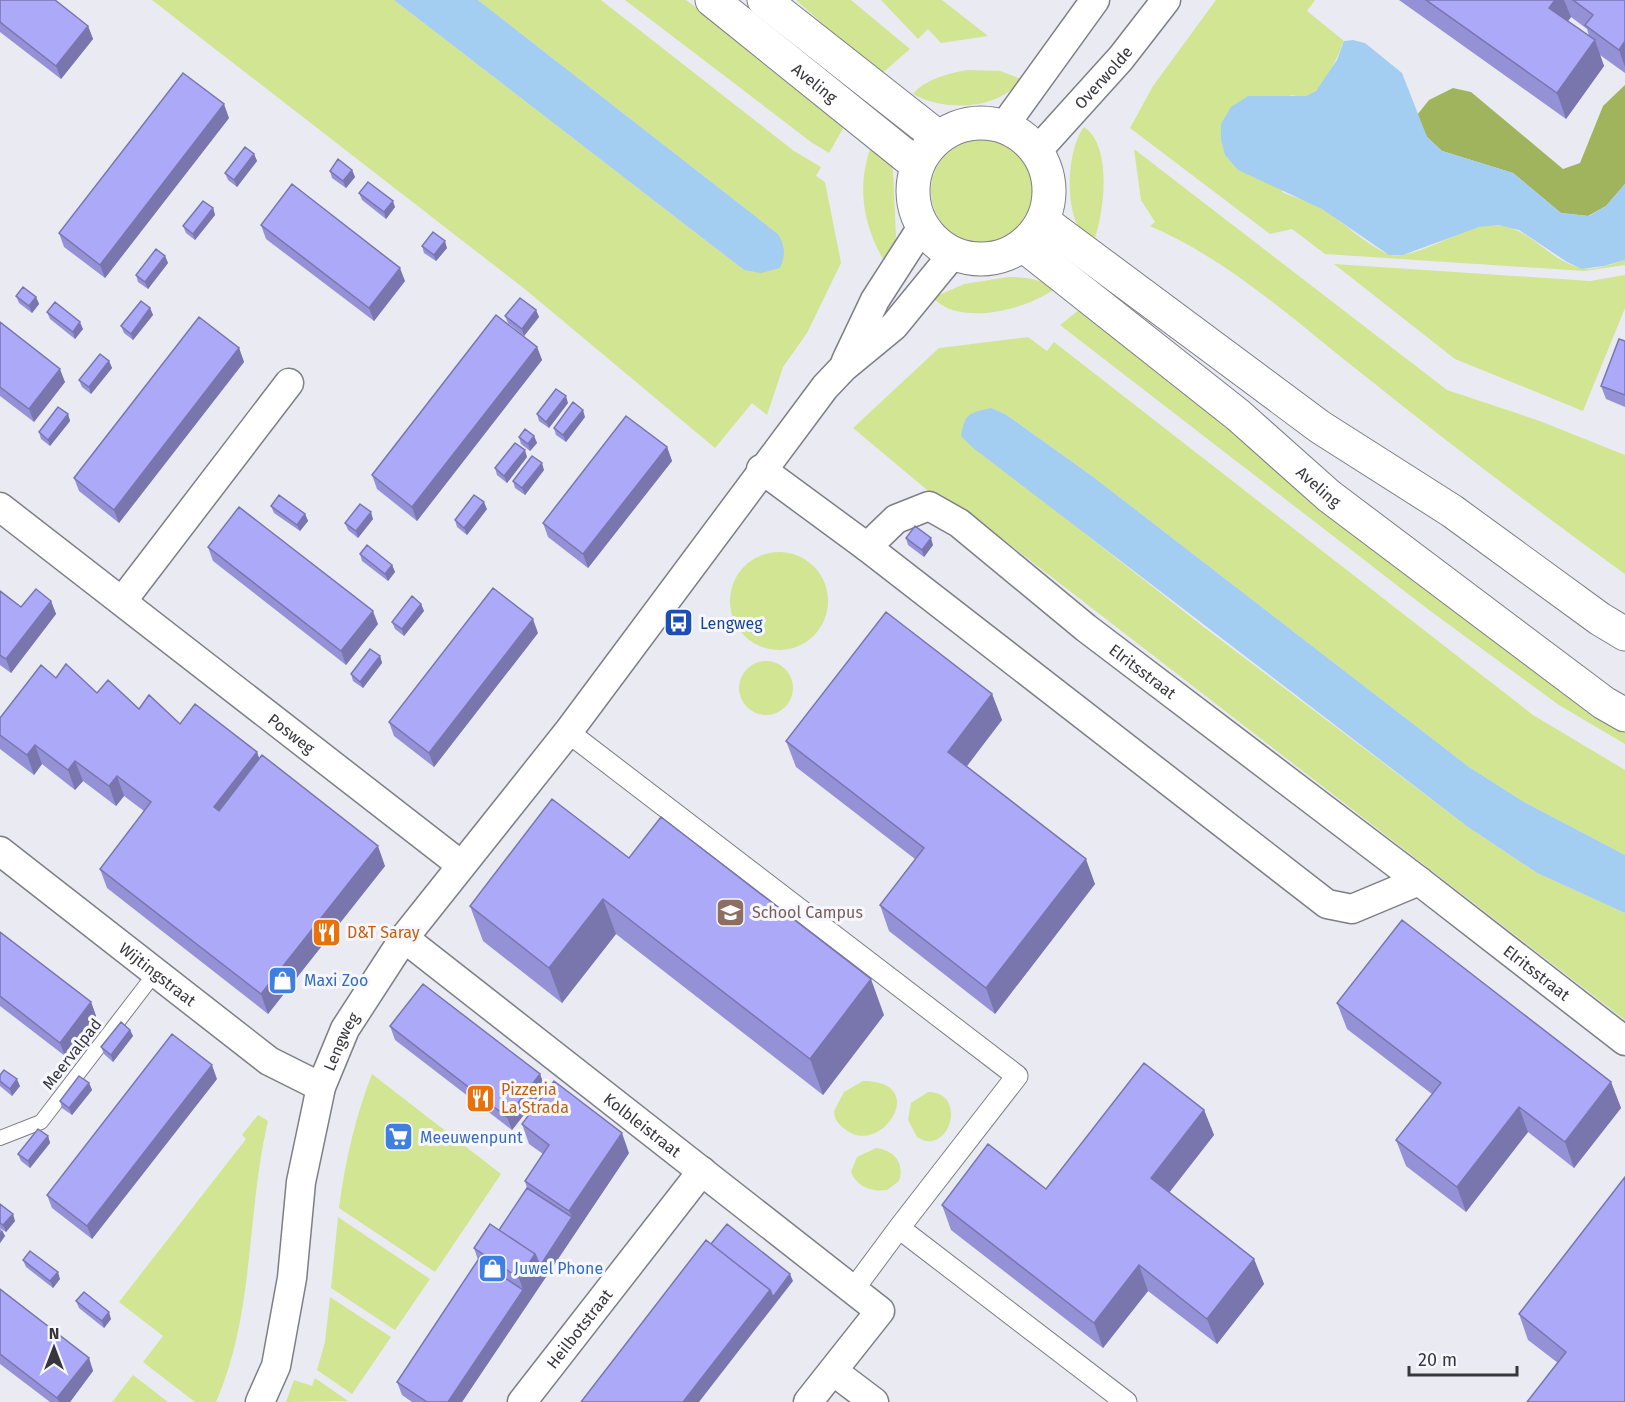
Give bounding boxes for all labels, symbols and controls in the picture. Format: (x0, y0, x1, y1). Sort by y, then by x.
street label: Overwolde (1070, 42, 1136, 113)
street label: Aveling (788, 59, 842, 107)
street label: Aveling (1293, 462, 1345, 511)
bus stop icon: Lengweg (663, 607, 695, 639)
place label: Lengweg (700, 614, 763, 633)
street label: Elritsstraat (1106, 640, 1180, 703)
street label: Posweg (264, 709, 319, 758)
school or university icon: School Campus (715, 896, 747, 928)
place label: School Campus (752, 903, 863, 922)
restaurant icon: D&T Saray (310, 916, 342, 948)
place label: D&T Saray (347, 923, 420, 942)
street label: Wijtingstraat (115, 938, 200, 1010)
street label: Elritsstraat (1500, 941, 1574, 1004)
shop icon: Maxi Zoo (267, 964, 299, 996)
place label: Maxi Zoo (304, 971, 368, 990)
street label: Lengweg (319, 1008, 363, 1074)
street label: Meervalpad (38, 1015, 106, 1093)
place label: Pizzeria La Strada (501, 1080, 569, 1117)
restaurant icon: Pizzeria La Strada (464, 1082, 496, 1114)
street label: Kolbleistraat (600, 1089, 685, 1161)
supermarket icon: Meeuwenpunt (383, 1121, 415, 1153)
place label: Meeuwenpunt (420, 1128, 523, 1147)
shop icon: Juwel Phone (477, 1252, 509, 1284)
place label: Juwel Phone (514, 1259, 603, 1278)
street label: Heilbotstraat (542, 1285, 616, 1372)
north arrow (24, 1318, 84, 1378)
text: N (49, 1324, 59, 1343)
scale bar (1409, 1339, 1517, 1377)
text: 20 m (1418, 1349, 1457, 1371)

